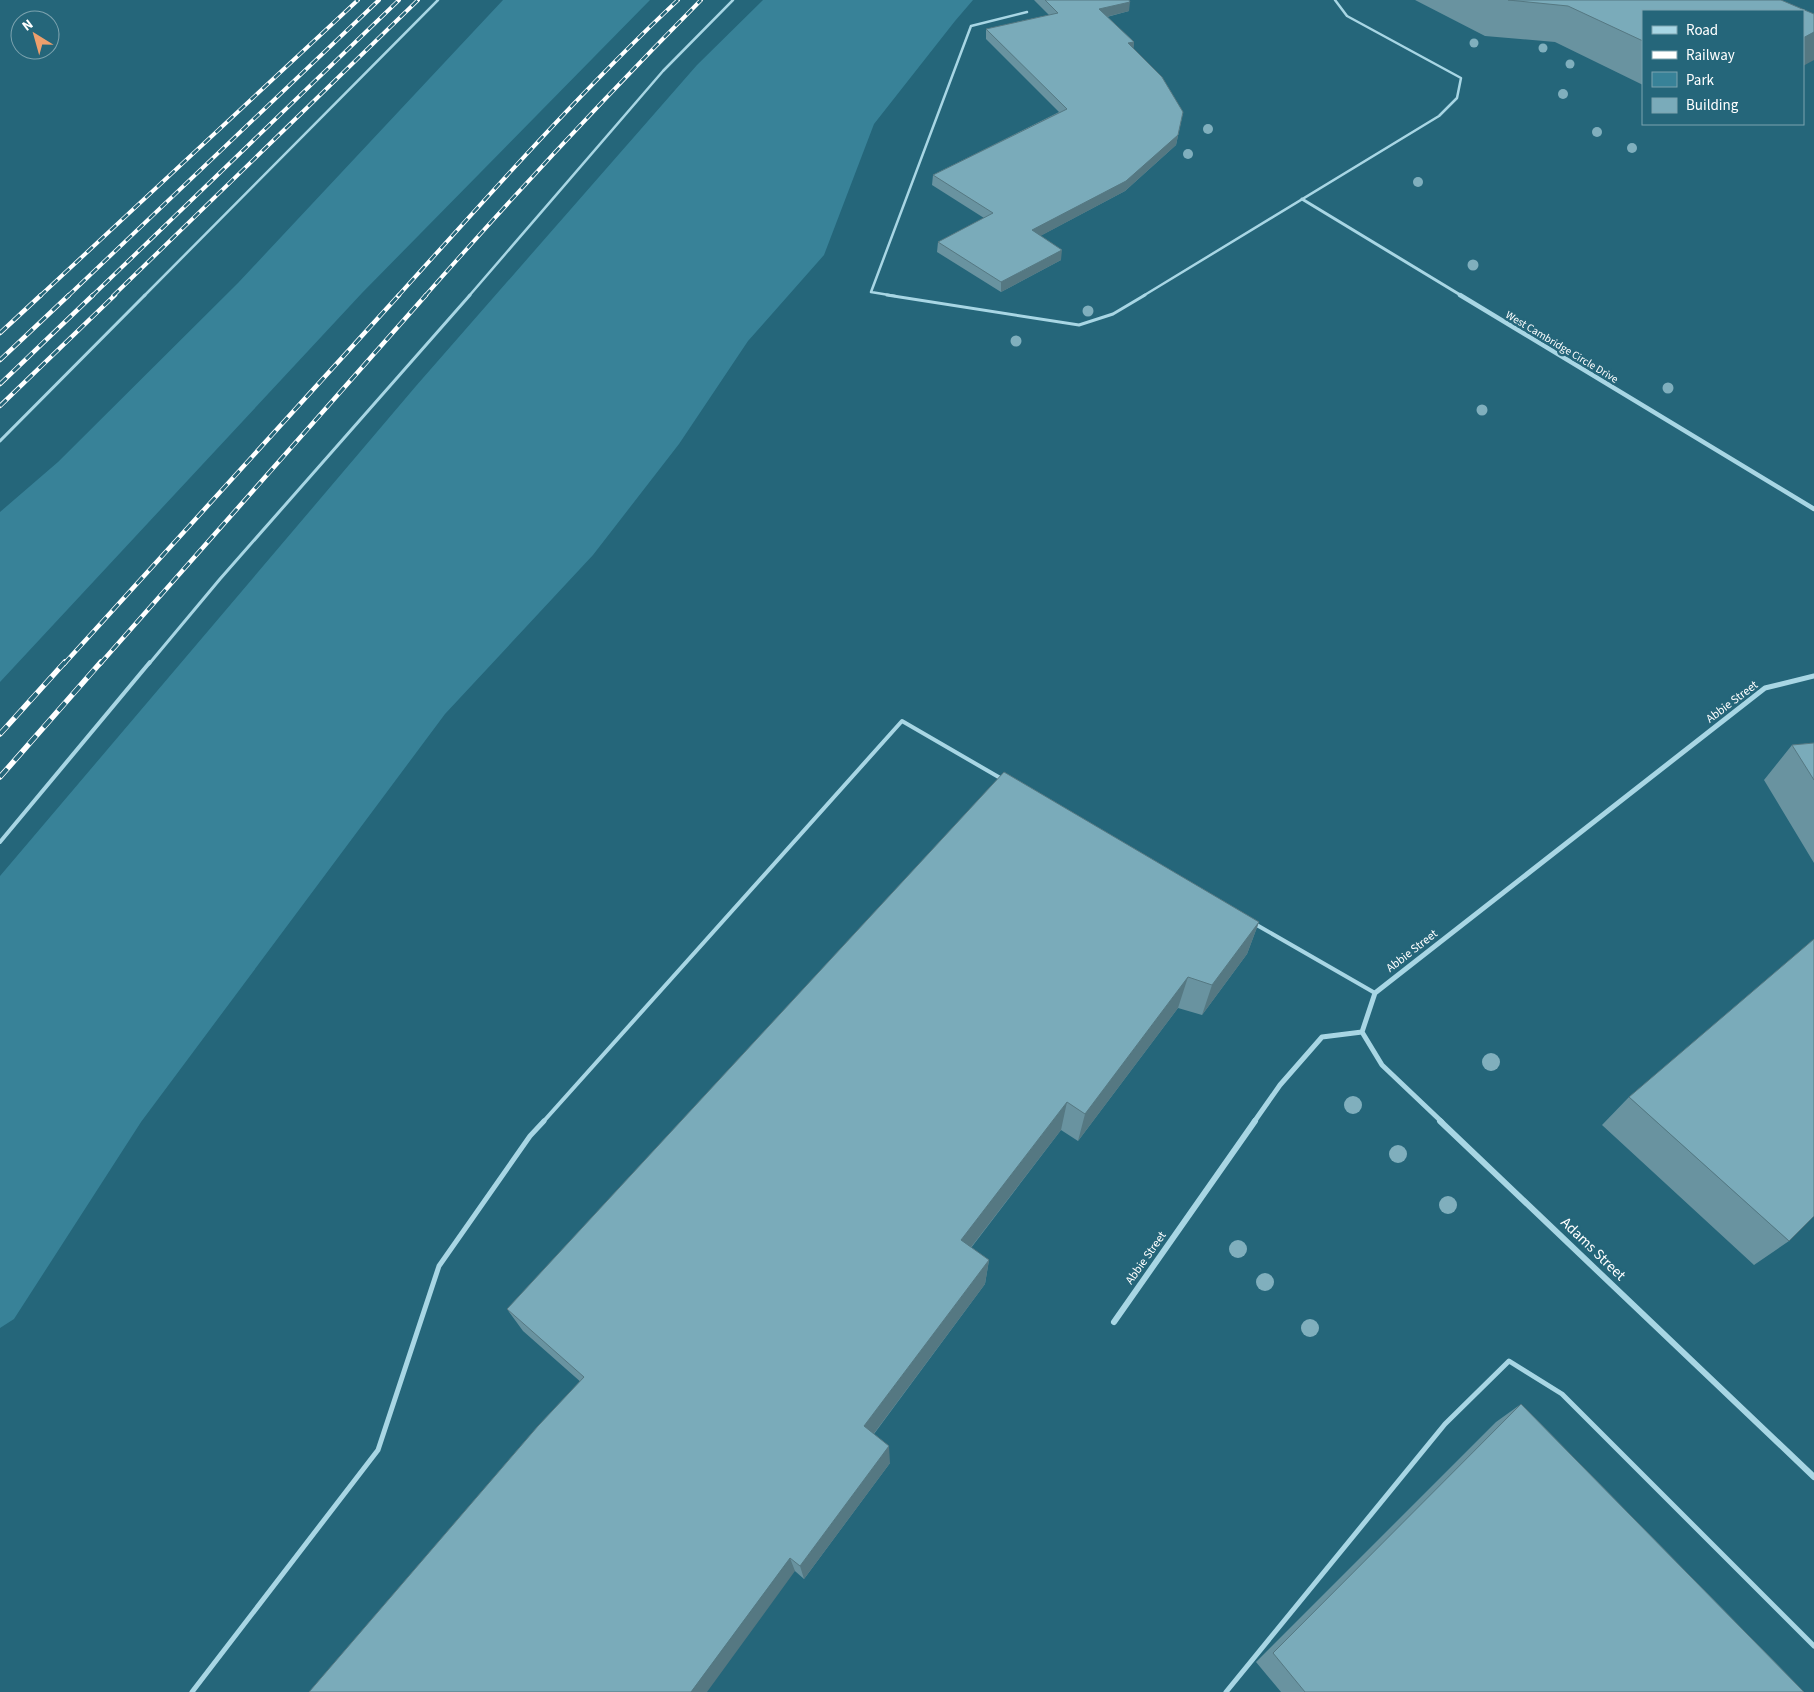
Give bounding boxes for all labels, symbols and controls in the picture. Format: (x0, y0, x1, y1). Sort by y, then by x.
north arrow (10, 10, 60, 60)
legend (1642, 10, 1804, 125)
text: N (18, 15, 38, 36)
text: Road (1686, 20, 1718, 41)
text: Railway (1686, 45, 1735, 66)
text: Park (1686, 70, 1715, 91)
text: Building (1686, 95, 1739, 116)
street label: West Cambridge Circle Drive (1503, 307, 1622, 387)
street label: Abbie Street (1702, 677, 1762, 727)
street label: Abbie Street (1383, 925, 1441, 977)
street label: Adams Street (1556, 1212, 1630, 1286)
street label: Abbie Street (1121, 1228, 1171, 1288)

